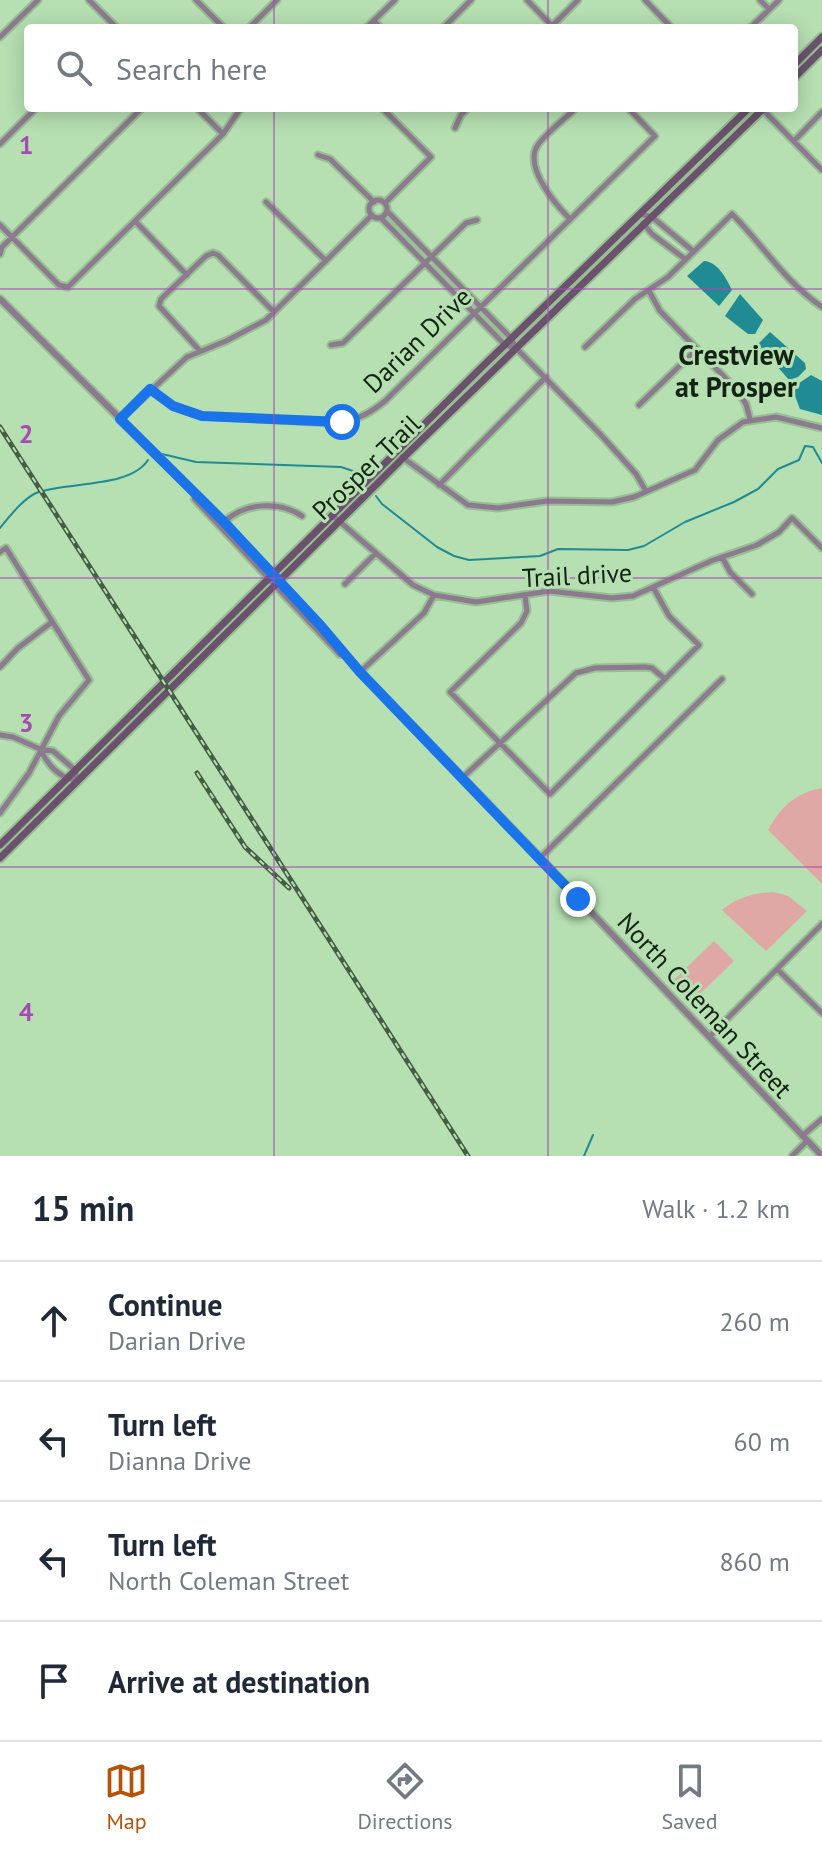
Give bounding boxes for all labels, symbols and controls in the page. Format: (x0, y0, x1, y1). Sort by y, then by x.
search box (24, 24, 798, 112)
icon: search (52, 46, 96, 90)
text: Search here (116, 49, 267, 88)
text: 1 (19, 128, 33, 161)
street label: Darian Drive (356, 280, 478, 400)
district label: Crestview at Prosper (675, 336, 797, 405)
route start (324, 404, 360, 440)
street label: Prosper Trail (305, 407, 427, 527)
text: 2 (19, 417, 33, 450)
street label: Trail drive (521, 556, 633, 594)
text: 3 (19, 706, 33, 739)
route end (560, 881, 596, 917)
street label: North Coleman Street (611, 906, 799, 1105)
text: 4 (19, 995, 34, 1028)
text: 15 min (32, 1186, 134, 1230)
text: Walk · 1.2 km (642, 1192, 790, 1225)
text: Continue (108, 1285, 222, 1324)
icon: ahead (32, 1299, 76, 1343)
text: 260 m (719, 1305, 790, 1338)
text: Darian Drive (108, 1324, 246, 1357)
text: Turn left (108, 1405, 216, 1444)
icon: left (32, 1419, 76, 1463)
text: 60 m (734, 1425, 790, 1458)
text: Dianna Drive (108, 1444, 251, 1477)
text: Turn left (108, 1525, 216, 1564)
icon: left (32, 1539, 76, 1583)
text: 860 m (719, 1545, 790, 1578)
text: North Coleman Street (108, 1564, 349, 1597)
icon: arrive (32, 1659, 76, 1703)
text: Arrive at destination (108, 1662, 370, 1701)
tab: Map (104, 1759, 148, 1835)
tab: Directions (357, 1759, 453, 1835)
tab: Saved (662, 1759, 717, 1835)

